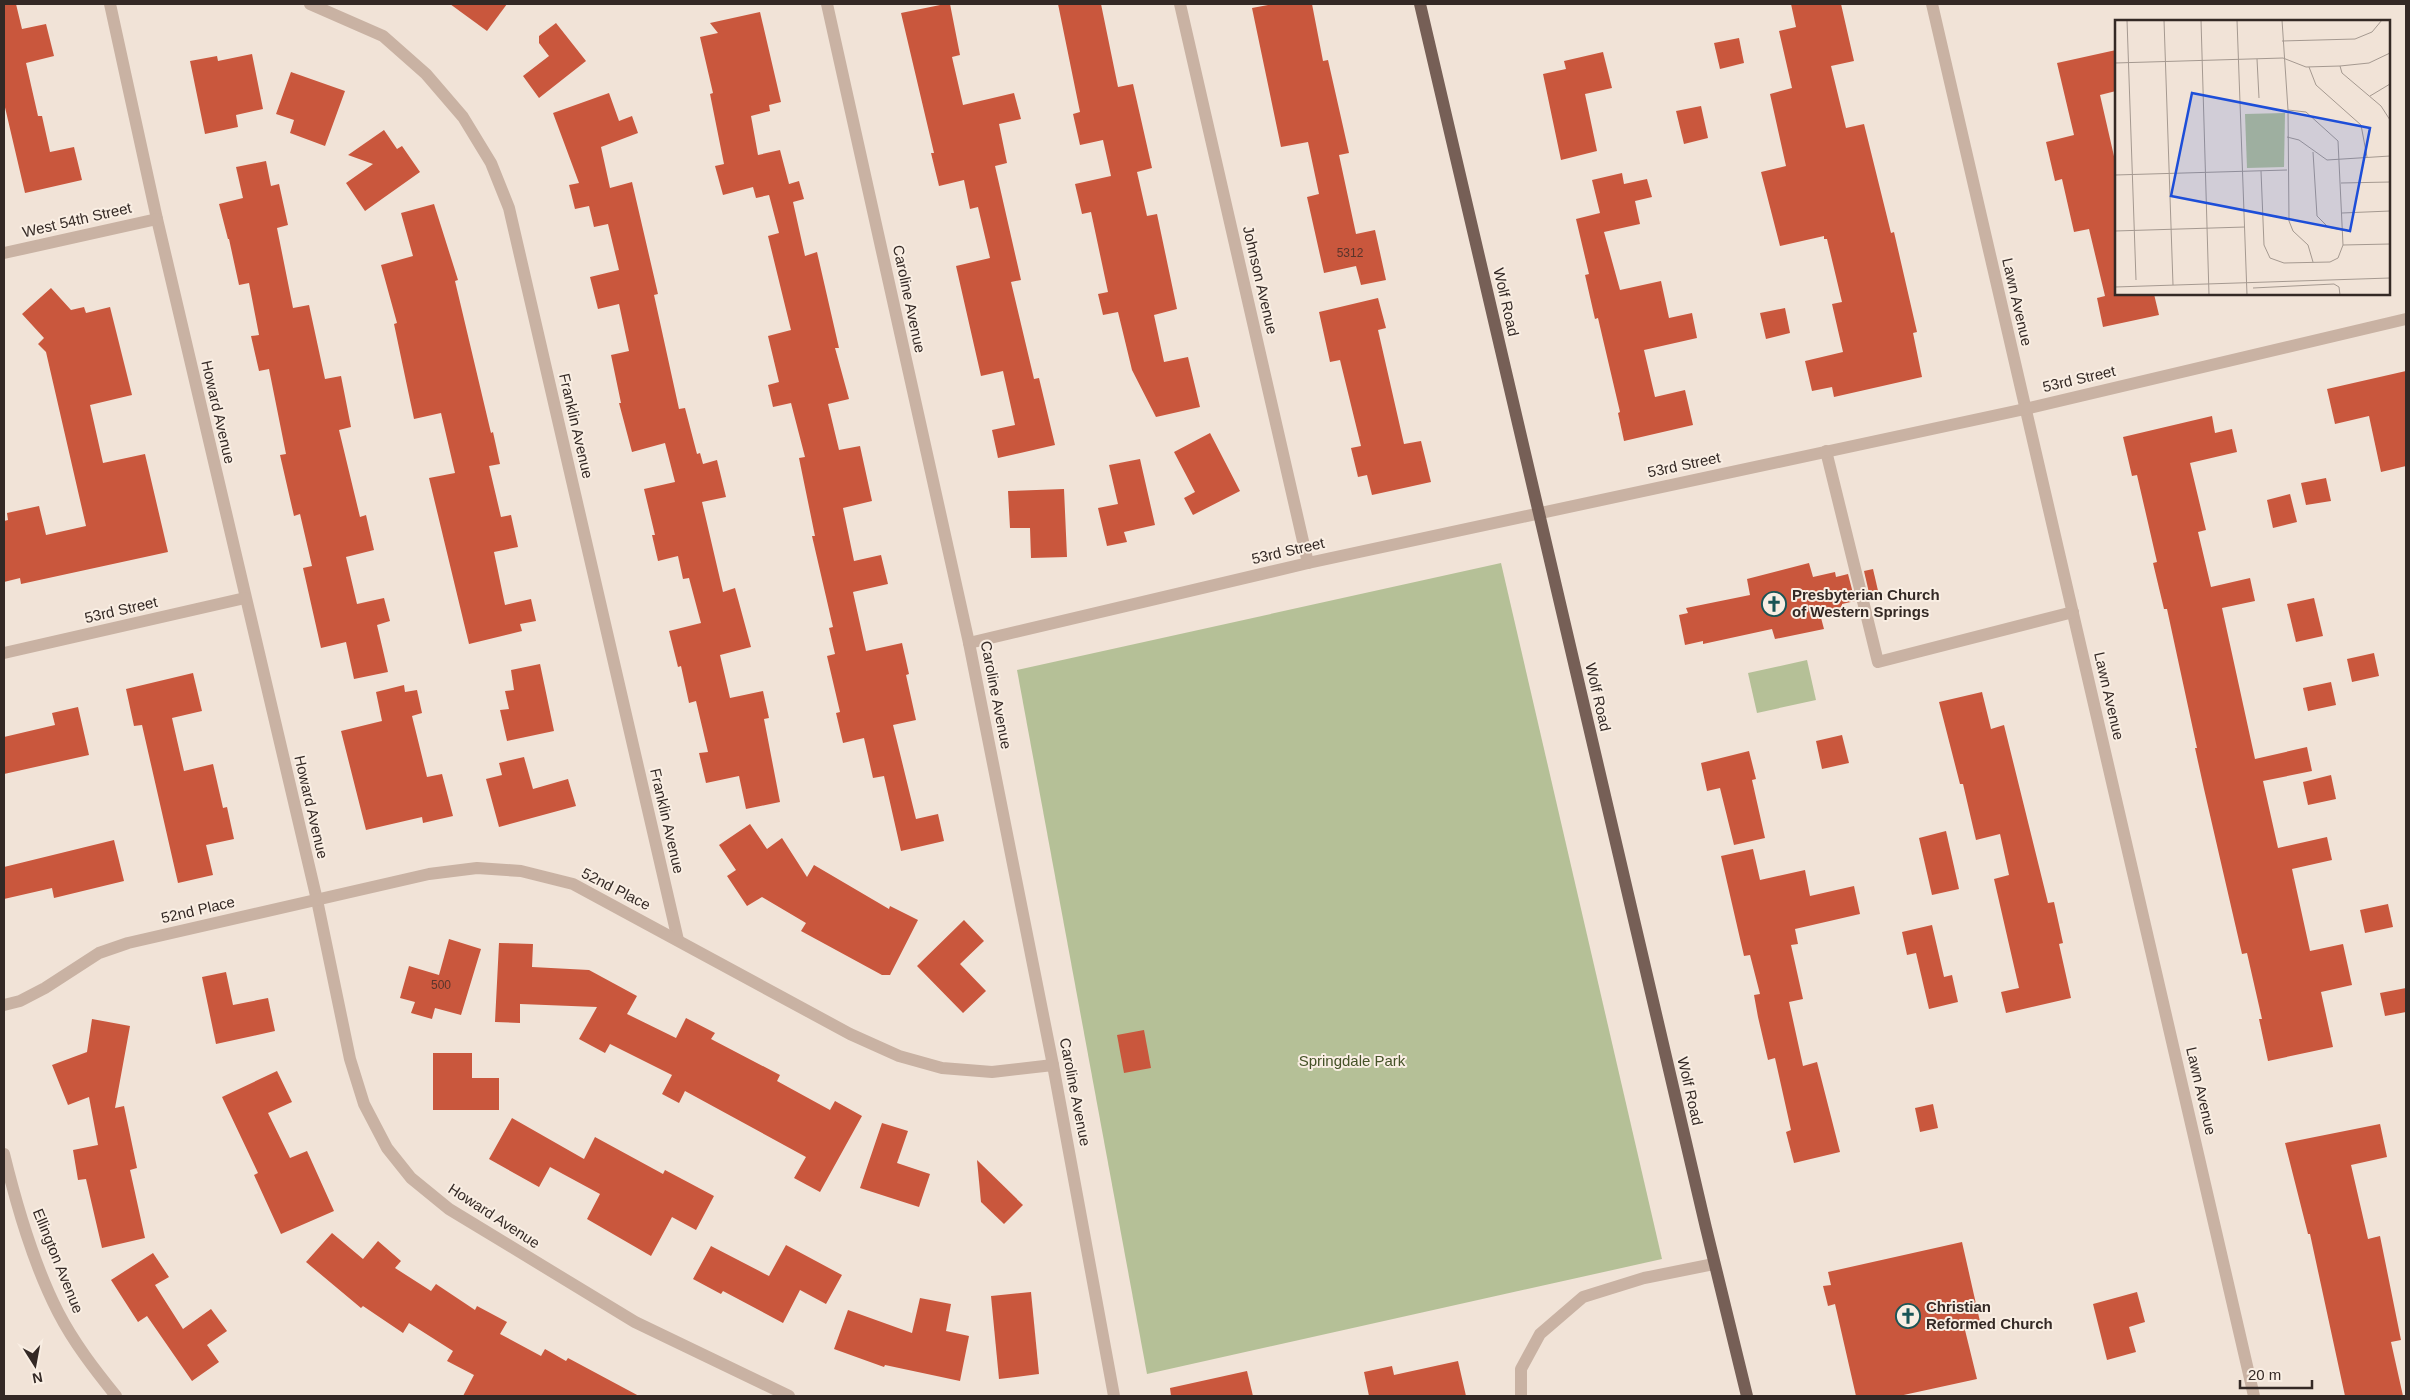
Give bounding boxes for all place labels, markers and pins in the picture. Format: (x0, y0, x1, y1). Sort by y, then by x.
place label: Presbyterian Church of Western Springs (1792, 586, 1940, 620)
church icon: Presbyterian Church of Western Springs (1761, 591, 1787, 617)
place label: Christian Reformed Church (1926, 1298, 2053, 1332)
church icon: Christian Reformed Church (1895, 1303, 1921, 1329)

